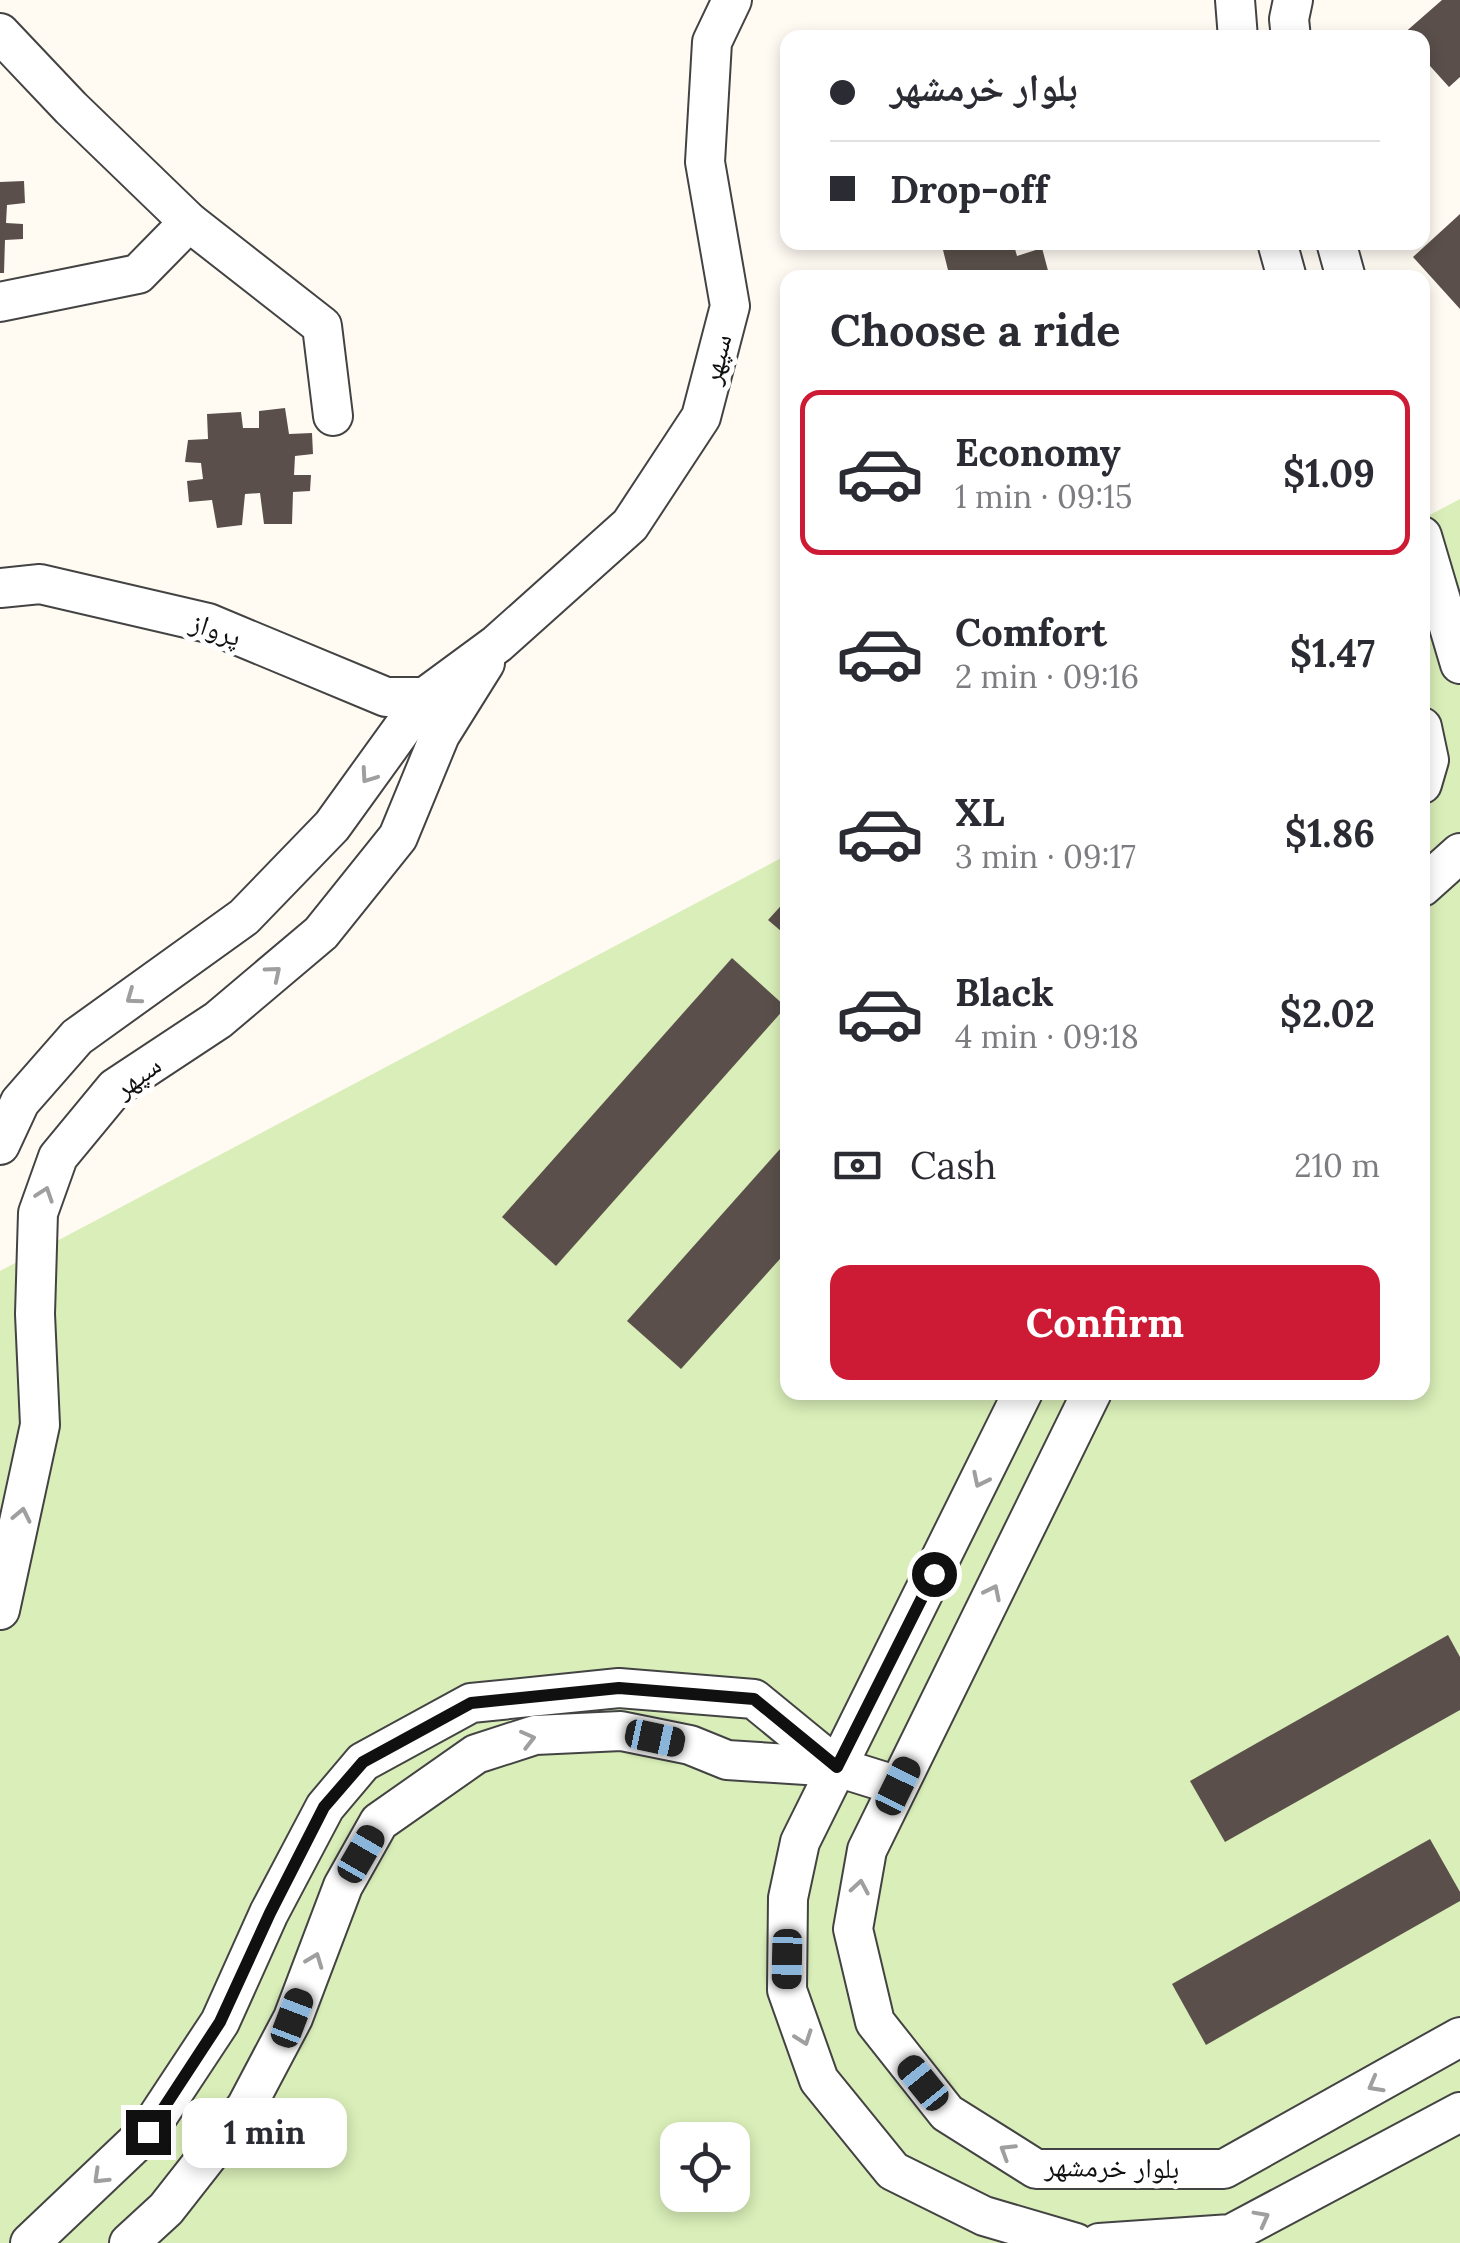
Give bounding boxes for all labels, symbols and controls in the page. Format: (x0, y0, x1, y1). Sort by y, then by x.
text: بلوار خرمشهر (890, 63, 1078, 111)
text: Drop-off (890, 165, 1048, 213)
text: Choose a ride (830, 301, 1120, 358)
street label: سپهر (692, 330, 740, 389)
icon: car (835, 428, 925, 518)
text: Economy (955, 428, 1121, 476)
text: $1.09 (1283, 449, 1375, 497)
text: 1 min · 09:15 (955, 476, 1132, 517)
street label: پرواز (185, 603, 246, 654)
icon: car (835, 608, 925, 698)
text: Comfort (955, 608, 1107, 656)
text: $1.47 (1290, 629, 1375, 677)
text: 2 min · 09:16 (955, 656, 1139, 697)
one-way arrow (362, 765, 380, 783)
icon: car (835, 788, 925, 878)
text: XL (955, 788, 1005, 836)
text: $1.86 (1285, 809, 1375, 857)
text: 3 min · 09:17 (955, 836, 1136, 877)
one-way arrow (262, 966, 280, 984)
icon: car (835, 968, 925, 1058)
text: Black (955, 968, 1054, 1016)
one-way arrow (126, 985, 144, 1003)
text: $2.02 (1280, 989, 1375, 1037)
text: 4 min · 09:18 (955, 1016, 1139, 1057)
street label: سپهر (105, 1046, 168, 1106)
icon: cash (830, 1138, 885, 1193)
text: Cash (910, 1141, 997, 1189)
text: 210 m (1294, 1145, 1380, 1186)
one-way arrow (33, 1186, 54, 1203)
button: Confirm (830, 1265, 1380, 1380)
one-way arrow (973, 1470, 993, 1488)
one-way arrow (10, 1507, 31, 1524)
route start (912, 1552, 957, 1597)
one-way arrow (981, 1585, 1000, 1603)
car (623, 1717, 687, 1759)
one-way arrow (519, 1730, 536, 1751)
car (871, 1752, 925, 1820)
car (333, 1821, 389, 1887)
one-way arrow (849, 1879, 870, 1896)
car (771, 1929, 803, 1989)
one-way arrow (303, 1952, 323, 1970)
car (267, 1985, 317, 2051)
one-way arrow (792, 2029, 813, 2046)
car (892, 2050, 954, 2116)
one-way arrow (1368, 2072, 1386, 2092)
callout: 1 min (183, 2097, 348, 2167)
route end (126, 2110, 171, 2155)
text: 1 min (224, 2112, 305, 2153)
map controls (660, 2122, 750, 2212)
button: locate (660, 2122, 750, 2212)
one-way arrow (1000, 2144, 1018, 2163)
street label: بلوار خرمشهر (1043, 2148, 1180, 2186)
one-way arrow (94, 2165, 112, 2183)
one-way arrow (1251, 2211, 1269, 2230)

